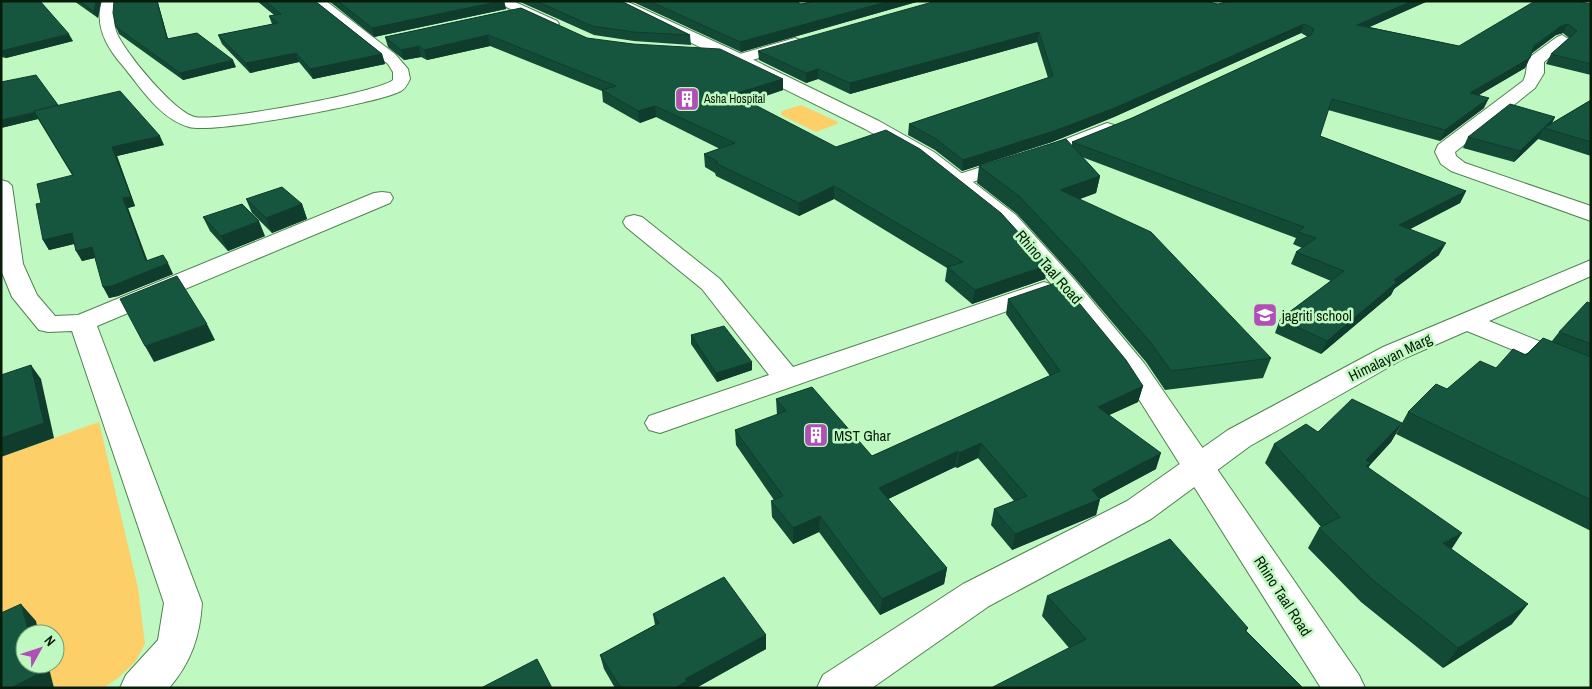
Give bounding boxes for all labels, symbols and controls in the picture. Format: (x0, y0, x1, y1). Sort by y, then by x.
building icon: Asha Hospital (674, 86, 700, 112)
place label: Asha Hospital (703, 91, 765, 107)
street label: Rhino Taal Road (1011, 226, 1087, 308)
school or university icon: jagriti school (1252, 302, 1278, 328)
place label: jagriti school (1281, 305, 1352, 326)
street label: Himalayan Marg (1345, 328, 1435, 386)
building icon: MST Ghar (803, 422, 829, 448)
place label: MST Ghar (834, 425, 891, 446)
street label: Rhino Taal Road (1249, 552, 1317, 640)
north arrow (15, 624, 65, 674)
text: N (40, 632, 60, 650)

